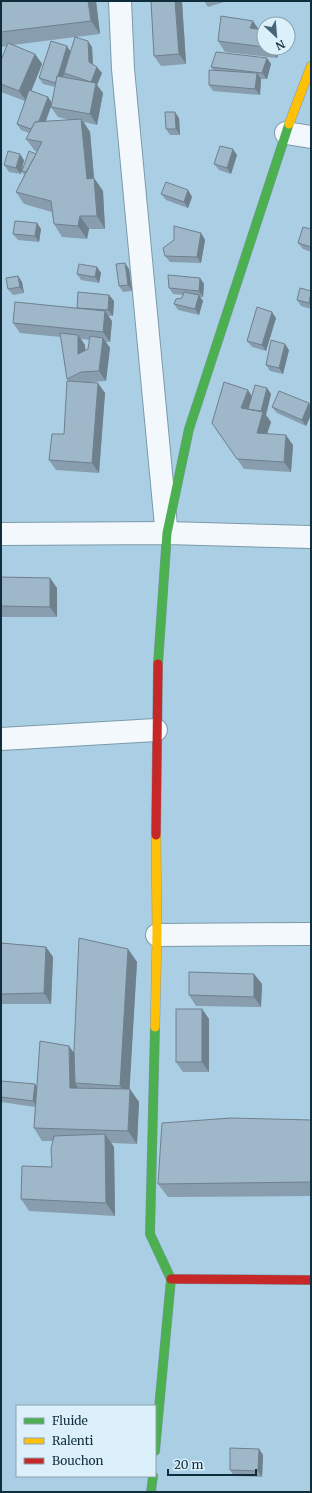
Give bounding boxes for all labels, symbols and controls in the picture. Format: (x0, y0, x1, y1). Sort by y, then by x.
north arrow (256, 16, 296, 56)
text: N (273, 37, 287, 53)
legend (16, 1405, 156, 1477)
text: Fluide (52, 1413, 88, 1428)
text: Ralenti (52, 1433, 93, 1448)
scale bar (168, 1451, 256, 1477)
text: Bouchon (52, 1453, 104, 1468)
text: 20 m (174, 1457, 203, 1472)

